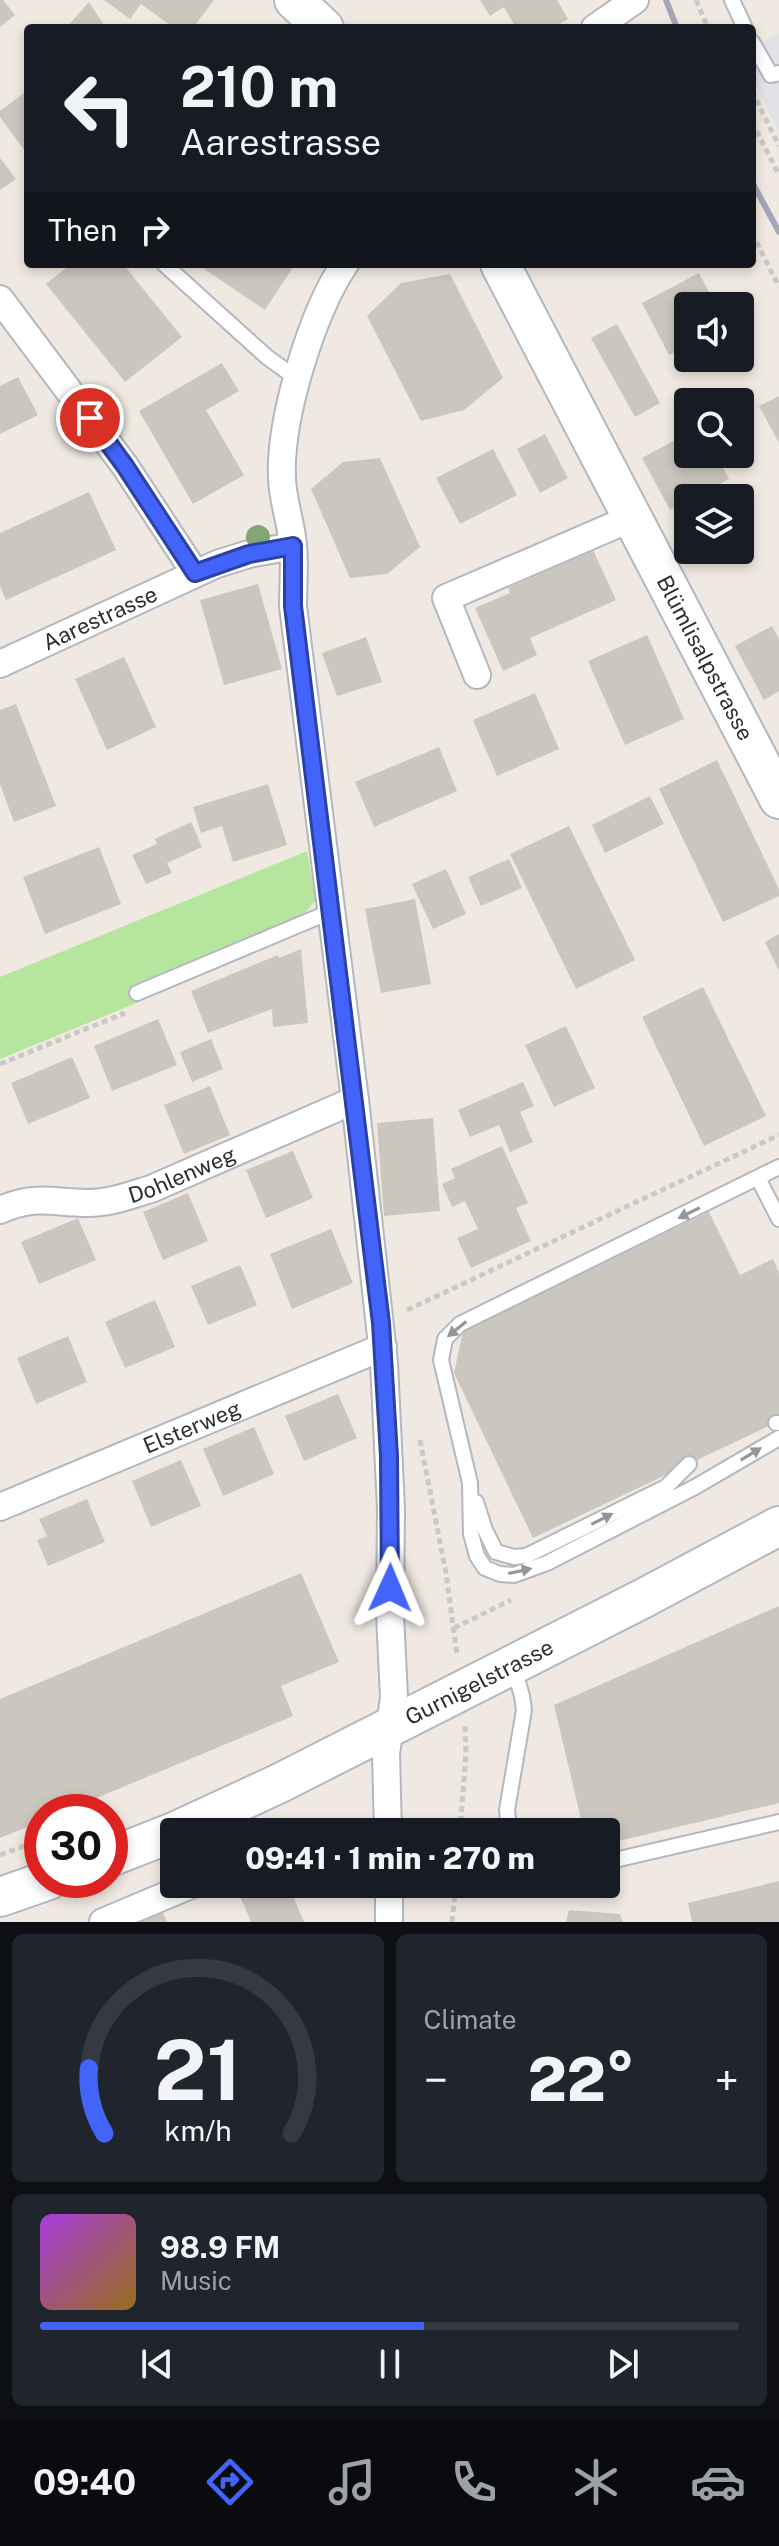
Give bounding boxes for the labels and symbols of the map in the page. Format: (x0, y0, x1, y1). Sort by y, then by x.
pin (56, 384, 124, 452)
street label: Blümlisalpstrasse (652, 571, 759, 745)
street label: Aarestrasse (39, 580, 161, 656)
street label: Dohlenweg (125, 1141, 240, 1208)
one-way arrow (677, 1206, 700, 1220)
one-way arrow (447, 1320, 467, 1337)
street label: Elsterweg (139, 1395, 245, 1459)
one-way arrow (740, 1448, 762, 1462)
one-way arrow (591, 1512, 614, 1526)
position arrow (348, 1546, 432, 1630)
one-way arrow (508, 1565, 533, 1577)
street label: Gurnigelstrasse (401, 1633, 557, 1730)
speed limit sign: 30 (24, 1794, 128, 1898)

